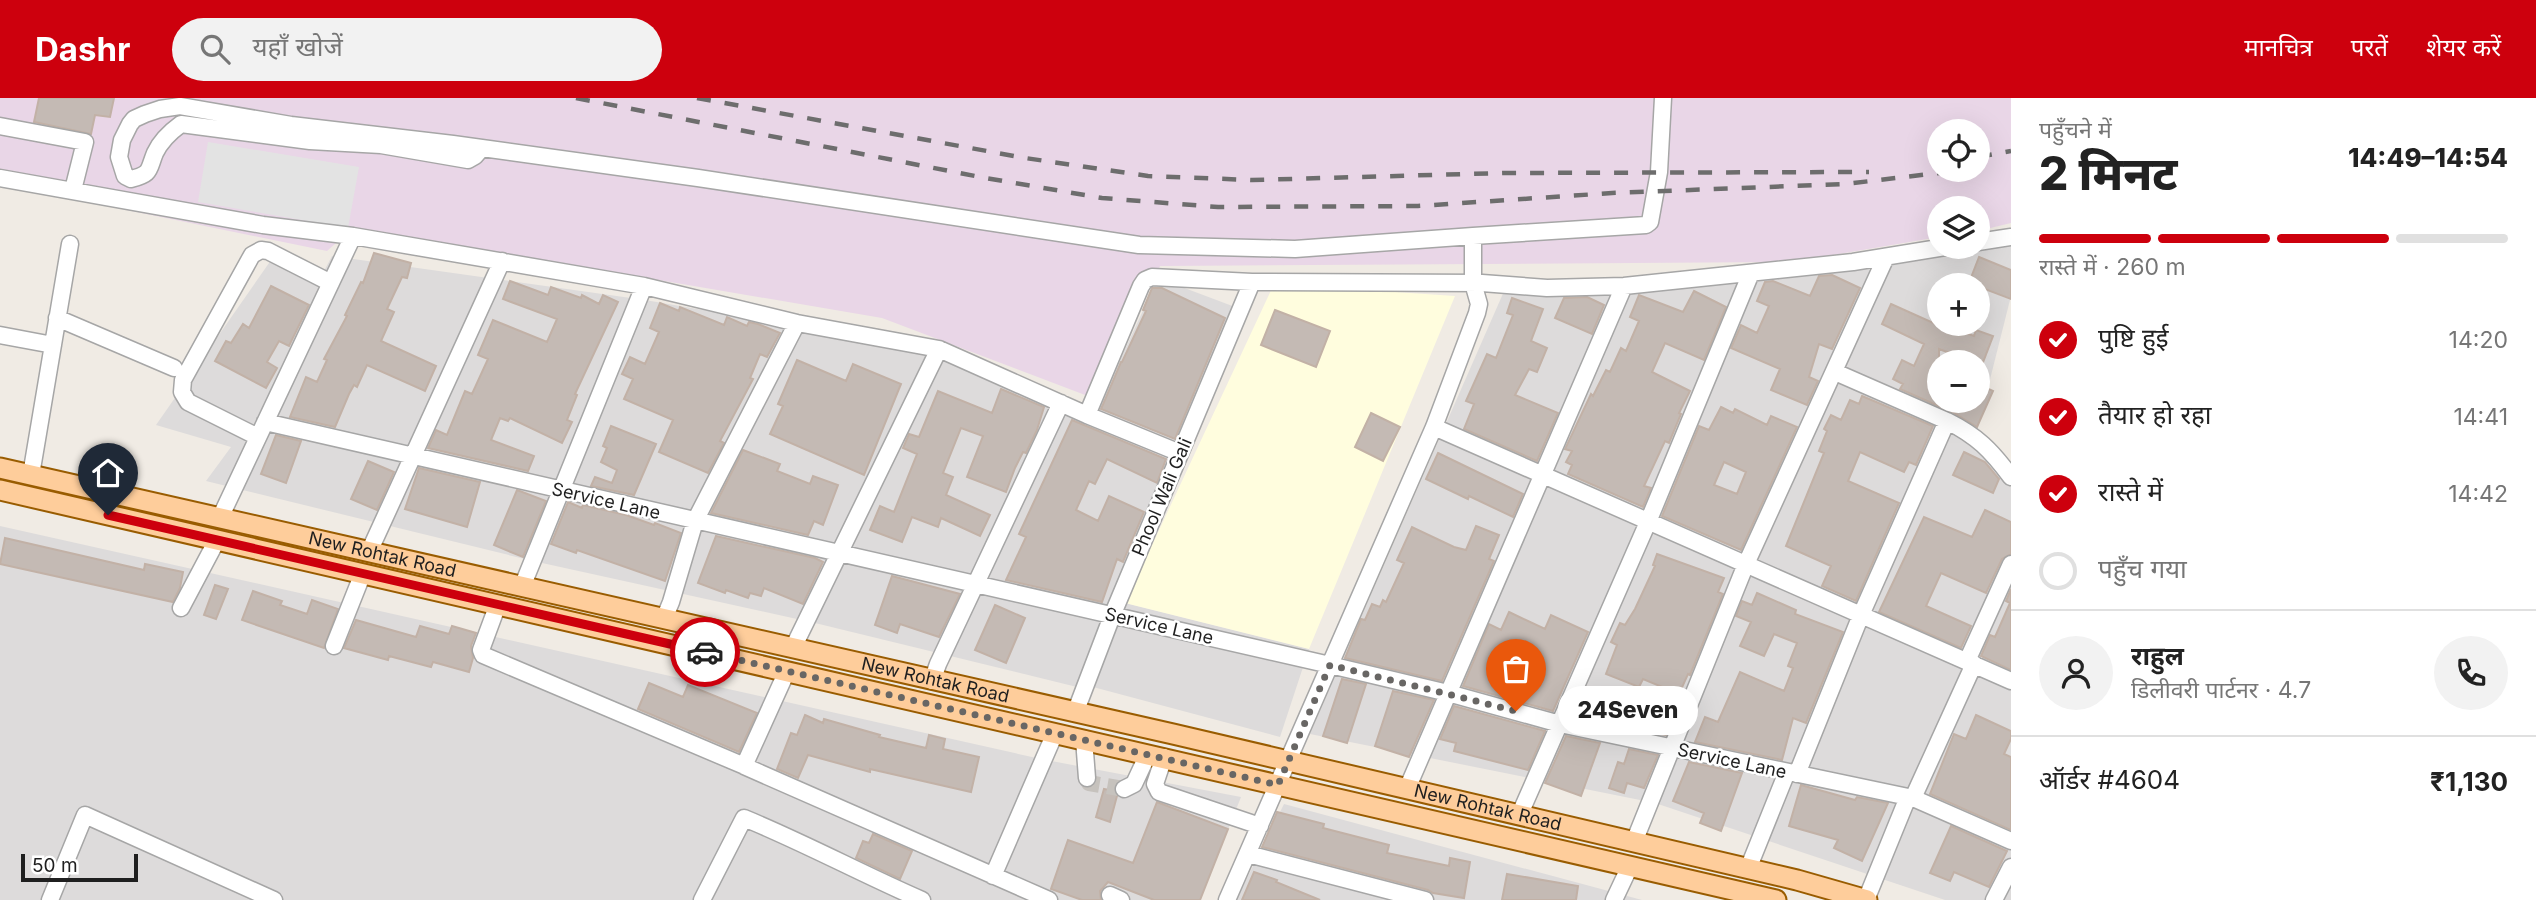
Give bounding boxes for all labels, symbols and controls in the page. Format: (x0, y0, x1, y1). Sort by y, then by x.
search box (172, 18, 662, 81)
text: Dashr (35, 29, 130, 69)
icon: search (196, 30, 234, 68)
text: यहाँ खोजें (252, 31, 343, 62)
text: मानचित्र (2244, 33, 2313, 62)
text: परतें (2351, 33, 2388, 62)
text: शेयर करें (2426, 33, 2501, 62)
text: पहुँचने में (2039, 116, 2112, 144)
map controls (1927, 119, 1990, 413)
button: locate (1927, 119, 1990, 182)
text: 14:49–14:54 (2348, 142, 2508, 173)
text: 2 मिनट (2039, 145, 2177, 201)
button: layers (1927, 196, 1990, 259)
text: रास्ते में · 260 m (2039, 253, 2186, 281)
button: + (1927, 273, 1990, 336)
icon: check (2039, 321, 2077, 359)
text: पुष्टि हुई (2098, 322, 2169, 353)
text: 14:20 (2449, 326, 2508, 354)
button: − (1927, 350, 1990, 413)
icon: check (2039, 398, 2077, 436)
text: तैयार हो रहा (2098, 399, 2212, 430)
text: 14:41 (2453, 403, 2508, 431)
street label: Phool Wali Gali (1127, 435, 1196, 559)
pin (78, 443, 138, 515)
icon: home (89, 454, 127, 492)
icon: check (2039, 475, 2077, 513)
text: रास्ते में (2098, 476, 2163, 507)
street label: Service Lane (550, 478, 662, 523)
text: 14:42 (2448, 480, 2508, 508)
street label: New Rohtak Road (307, 527, 458, 581)
text: पहुँच गया (2098, 553, 2187, 584)
street label: Service Lane (1103, 603, 1215, 648)
courier (670, 617, 740, 687)
icon: car (686, 633, 724, 671)
button: person (2039, 636, 2113, 710)
button: phone (2434, 636, 2508, 710)
pin (1486, 639, 1546, 711)
text: राहुल (2131, 640, 2184, 671)
icon: bag (1497, 650, 1535, 688)
street label: New Rohtak Road (860, 653, 1011, 707)
text: डिलीवरी पार्टनर · 4.7 (2131, 676, 2311, 704)
callout: 24Seven (1558, 686, 1698, 736)
text: 24Seven (1578, 696, 1678, 724)
street label: Service Lane (1676, 739, 1788, 782)
text: ऑर्डर #4604 (2039, 764, 2180, 795)
text: ₹1,130 (2430, 766, 2508, 797)
street label: New Rohtak Road (1412, 780, 1564, 835)
scale bar (21, 851, 138, 883)
text: 50 m (32, 854, 78, 877)

